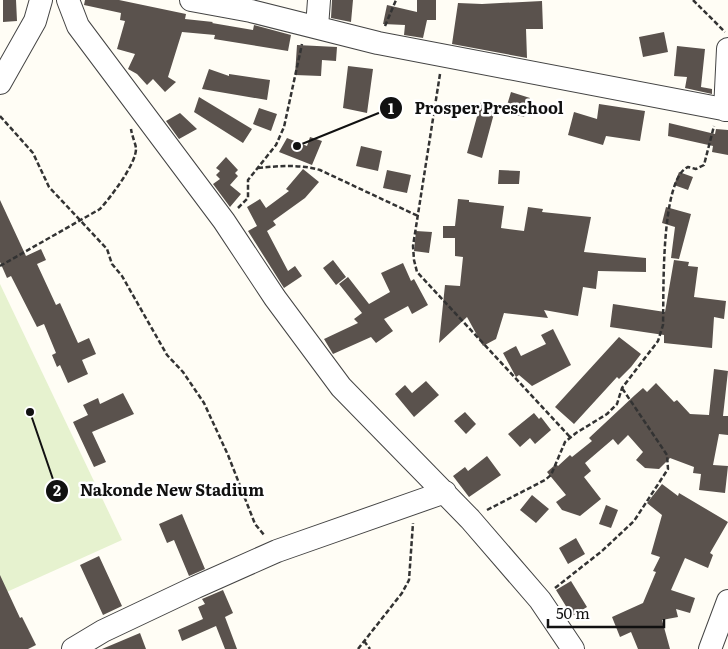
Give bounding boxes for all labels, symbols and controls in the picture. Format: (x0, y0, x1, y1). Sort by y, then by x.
callout: Prosper Preschool (379, 93, 573, 124)
text: Prosper Preschool (414, 95, 564, 119)
text: 1 (388, 96, 394, 119)
callout: Nakonde New Stadium (45, 475, 274, 506)
text: Nakonde New Stadium (80, 477, 264, 501)
text: 2 (53, 478, 61, 501)
scale bar (548, 596, 664, 628)
text: 50 m (556, 601, 590, 624)

